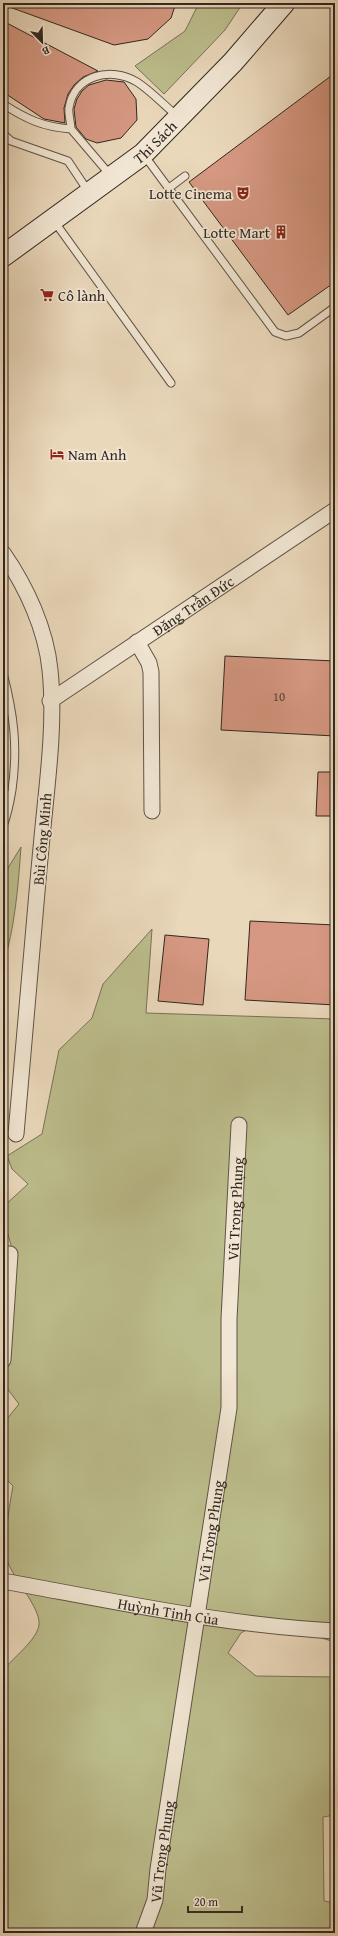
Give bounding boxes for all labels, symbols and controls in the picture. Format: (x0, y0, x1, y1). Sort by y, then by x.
north arrow (22, 22, 62, 62)
text: B (39, 43, 52, 60)
street label: Thi Sách (129, 115, 181, 168)
place label: Lotte Cinema (149, 183, 232, 204)
theatre icon: Lotte Cinema (235, 185, 251, 201)
place label: Lotte Mart (203, 222, 271, 243)
building icon: Lotte Mart (273, 224, 289, 240)
place label: Cô lành (58, 285, 106, 306)
supermarket icon: Cô lành (39, 287, 55, 303)
place label: Nam Anh (68, 444, 127, 465)
hotel icon: Nam Anh (49, 446, 65, 462)
street label: Đặng Trần Đức (148, 570, 238, 640)
house number: 10 (273, 687, 285, 706)
street label: Bùi Công Minh (28, 791, 57, 886)
street label: Vũ Trọng Phụng (222, 1156, 248, 1261)
street label: Vũ Trọng Phụng (192, 1478, 228, 1584)
street label: Huỳnh Tịnh Của (116, 1592, 220, 1630)
street label: Vũ Trọng Phụng (144, 1798, 179, 1904)
scale bar (188, 1888, 242, 1914)
text: 20 m (194, 1893, 218, 1910)

